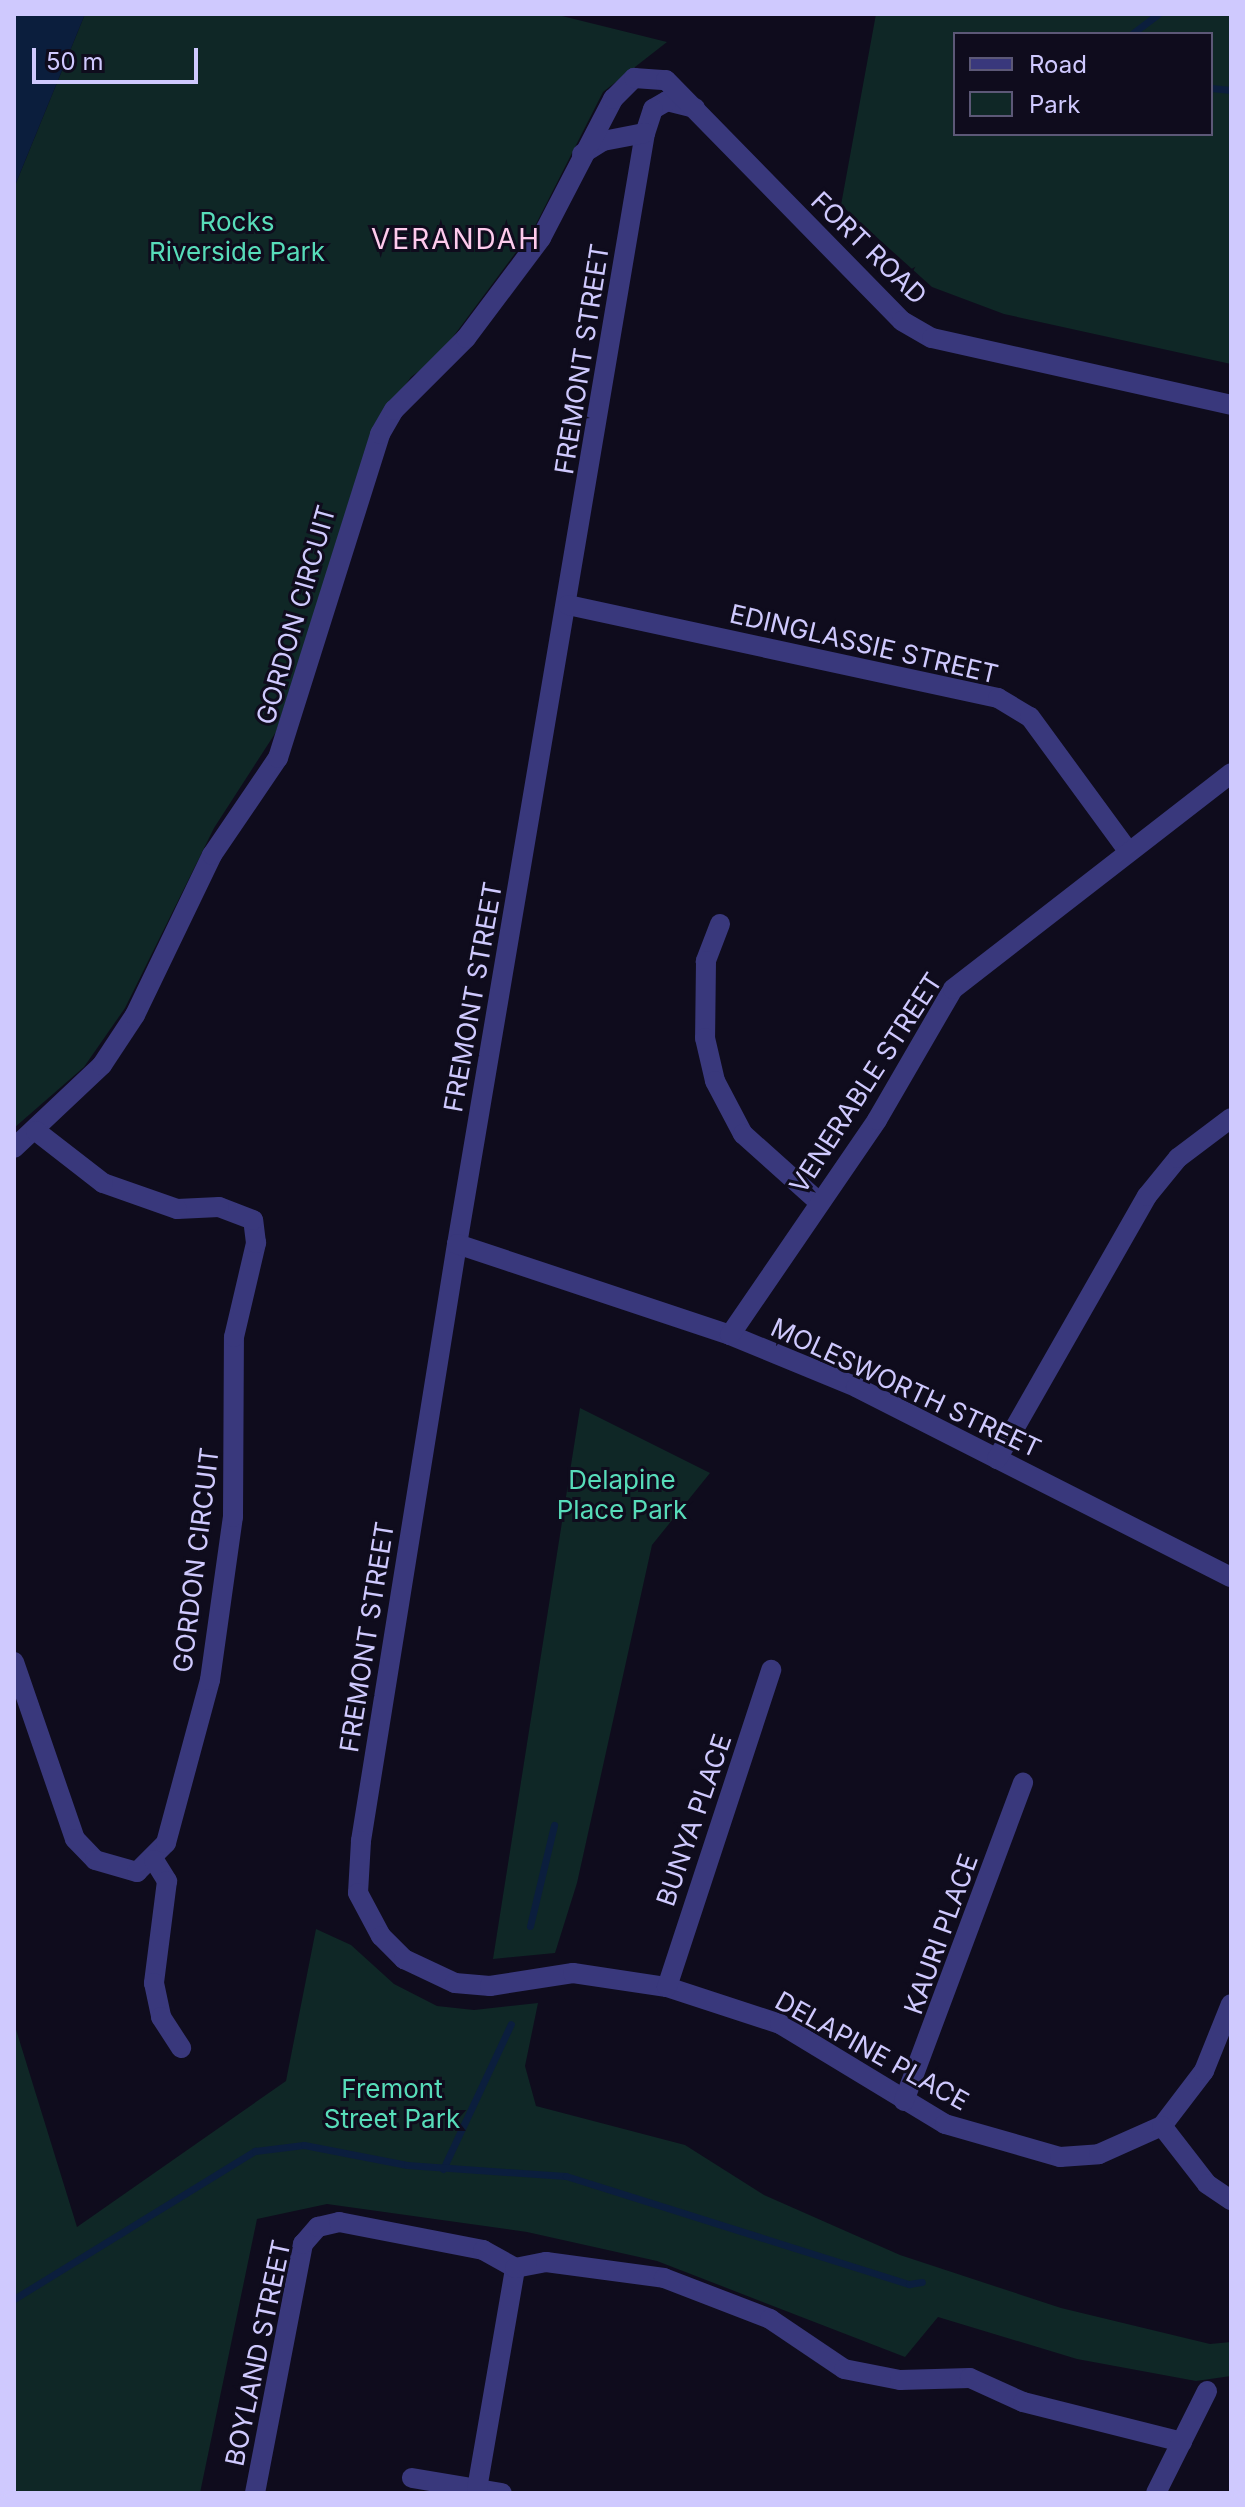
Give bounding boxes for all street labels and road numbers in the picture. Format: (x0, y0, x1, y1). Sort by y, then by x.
street label: FORT ROAD (805, 185, 933, 311)
street label: FREMONT STREET (548, 241, 616, 477)
street label: GORDON CIRCUIT (250, 502, 342, 728)
street label: EDINGLASSIE STREET (727, 598, 1001, 690)
street label: FREMONT STREET (437, 880, 509, 1114)
street label: VENERABLE STREET (783, 967, 949, 1199)
street label: MOLESWORTH STREET (766, 1312, 1046, 1464)
street label: GORDON CIRCUIT (167, 1446, 225, 1674)
street label: FREMONT STREET (333, 1519, 401, 1755)
street label: BUNYA PLACE (650, 1730, 738, 1910)
street label: KAURI PLACE (898, 1850, 984, 2018)
street label: DELAPINE PLACE (770, 1985, 974, 2117)
street label: BOYLAND STREET (219, 2237, 297, 2469)

